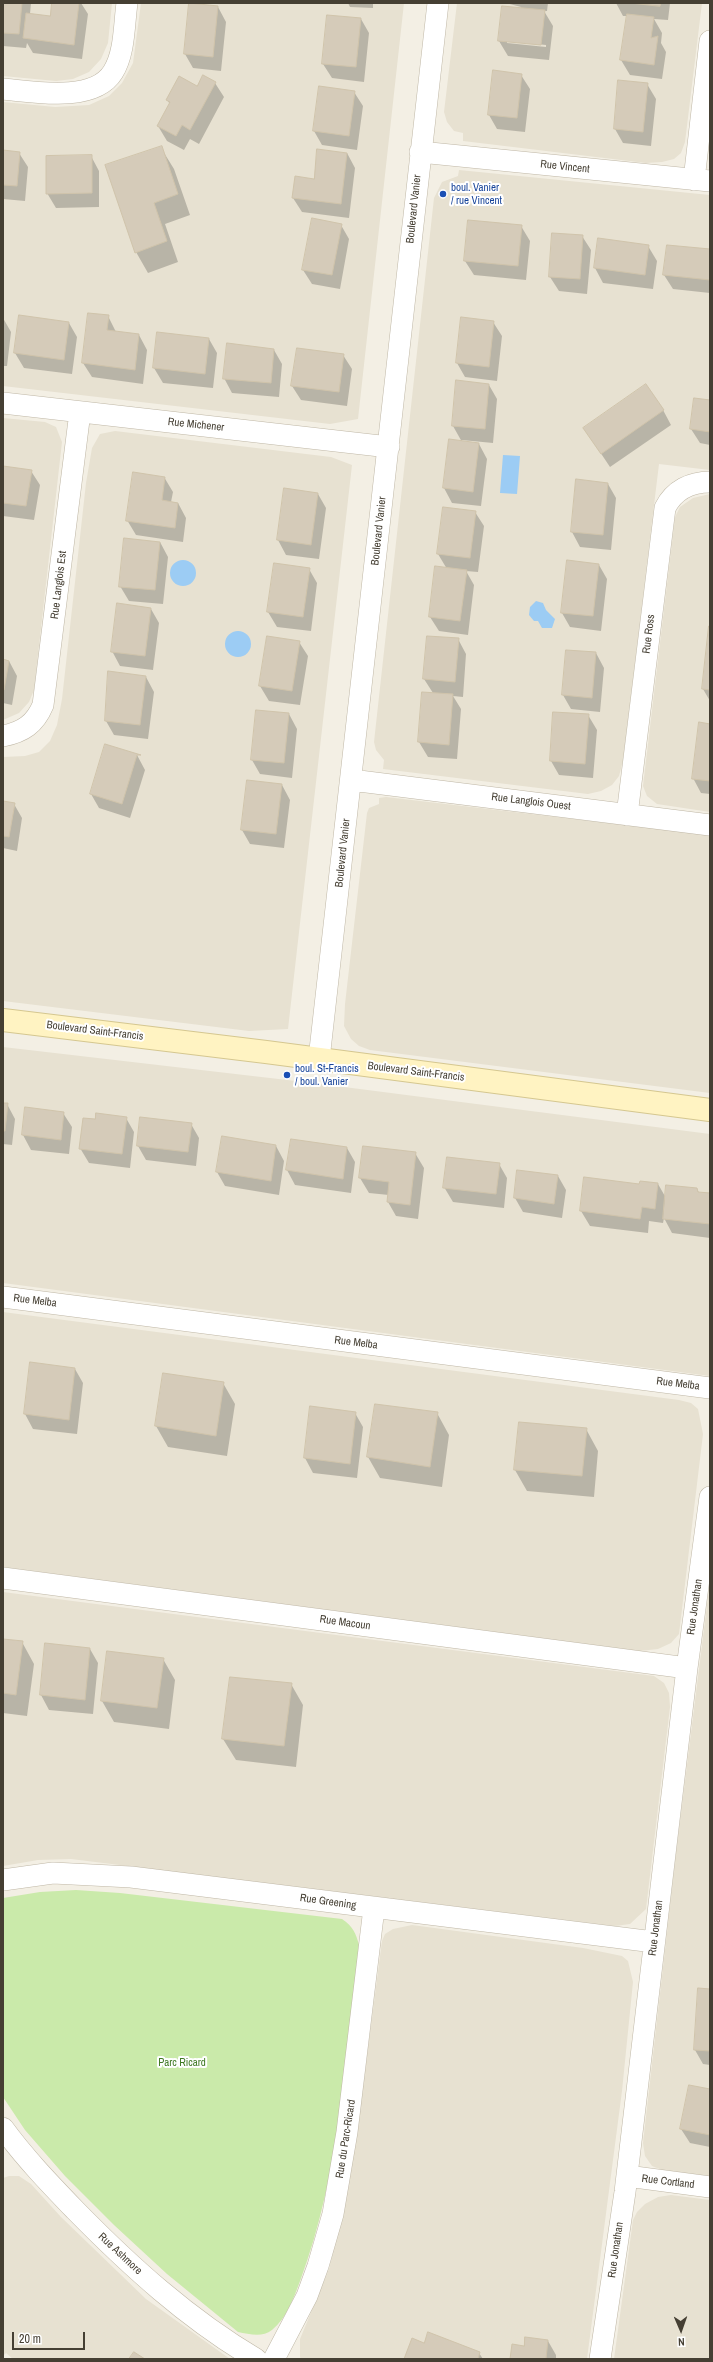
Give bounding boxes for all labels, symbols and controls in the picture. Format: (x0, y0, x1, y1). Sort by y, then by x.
street label: Rue Vincent (540, 158, 590, 176)
street label: Boulevard Vanier (404, 174, 424, 244)
place label: boul. Vanier / rue Vincent (451, 181, 502, 207)
marker: boul. Vanier / rue Vincent (438, 189, 448, 199)
street label: Rue Michener (167, 415, 225, 435)
street label: Boulevard Vanier (369, 496, 389, 566)
street label: Rue Langlois Est (48, 550, 70, 620)
street label: Rue Ross (640, 614, 658, 654)
street label: Rue Langlois Ouest (491, 791, 571, 813)
street label: Boulevard Vanier (333, 818, 353, 888)
street label: Boulevard Saint-Francis (46, 1019, 144, 1043)
street label: Boulevard Saint-Francis (367, 1060, 465, 1084)
place label: boul. St-Francis / boul. Vanier (295, 1062, 359, 1088)
marker: boul. St-Francis / boul. Vanier (282, 1070, 292, 1080)
street label: Rue Melba (13, 1292, 57, 1310)
street label: Rue Melba (334, 1334, 378, 1352)
street label: Rue Melba (656, 1375, 700, 1393)
street label: Rue Jonathan (685, 1578, 705, 1636)
street label: Rue Macoun (319, 1613, 371, 1633)
street label: Rue Greening (299, 1892, 357, 1912)
street label: Rue Jonathan (646, 1899, 666, 1957)
park label: Parc Ricard (158, 2056, 206, 2070)
street label: Rue du Parc-Ricard (333, 2099, 359, 2179)
street label: Rue Cortland (641, 2172, 695, 2192)
street label: Rue Jonathan (606, 2221, 626, 2279)
street label: Rue Ashmore (95, 2230, 145, 2278)
north arrow (661, 2310, 701, 2350)
scale bar (14, 2324, 87, 2350)
text: 20 m (19, 2331, 41, 2347)
text: N (678, 2335, 685, 2349)

